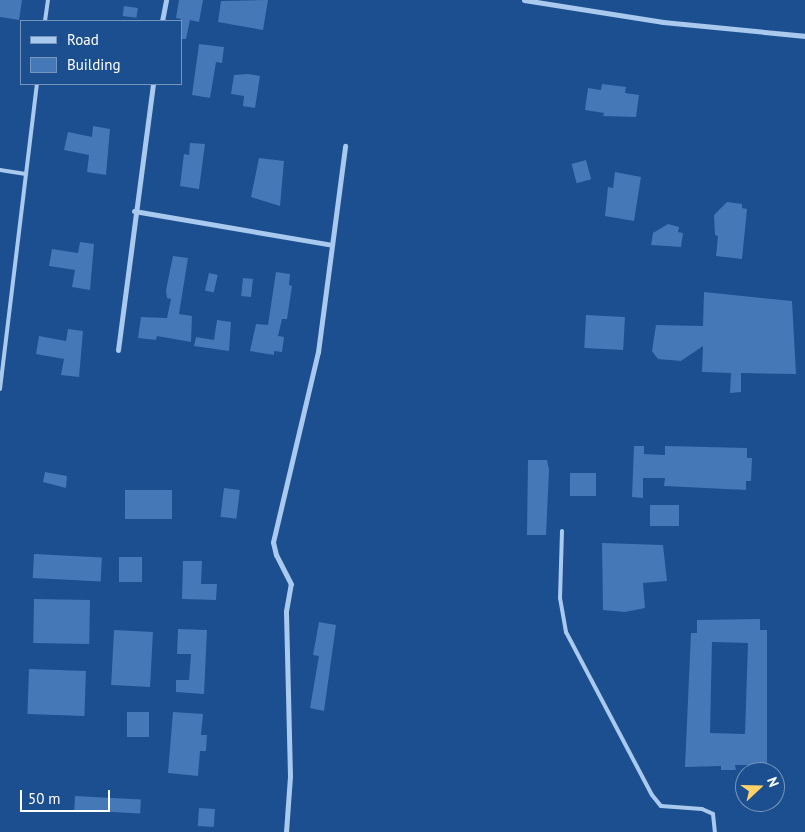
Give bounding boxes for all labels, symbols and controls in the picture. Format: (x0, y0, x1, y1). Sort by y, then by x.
legend (20, 20, 182, 85)
text: Road (67, 30, 99, 49)
text: Building (67, 55, 121, 74)
north arrow (735, 762, 785, 812)
text: N (763, 774, 783, 789)
scale bar (22, 780, 112, 812)
text: 50 m (28, 789, 61, 808)

